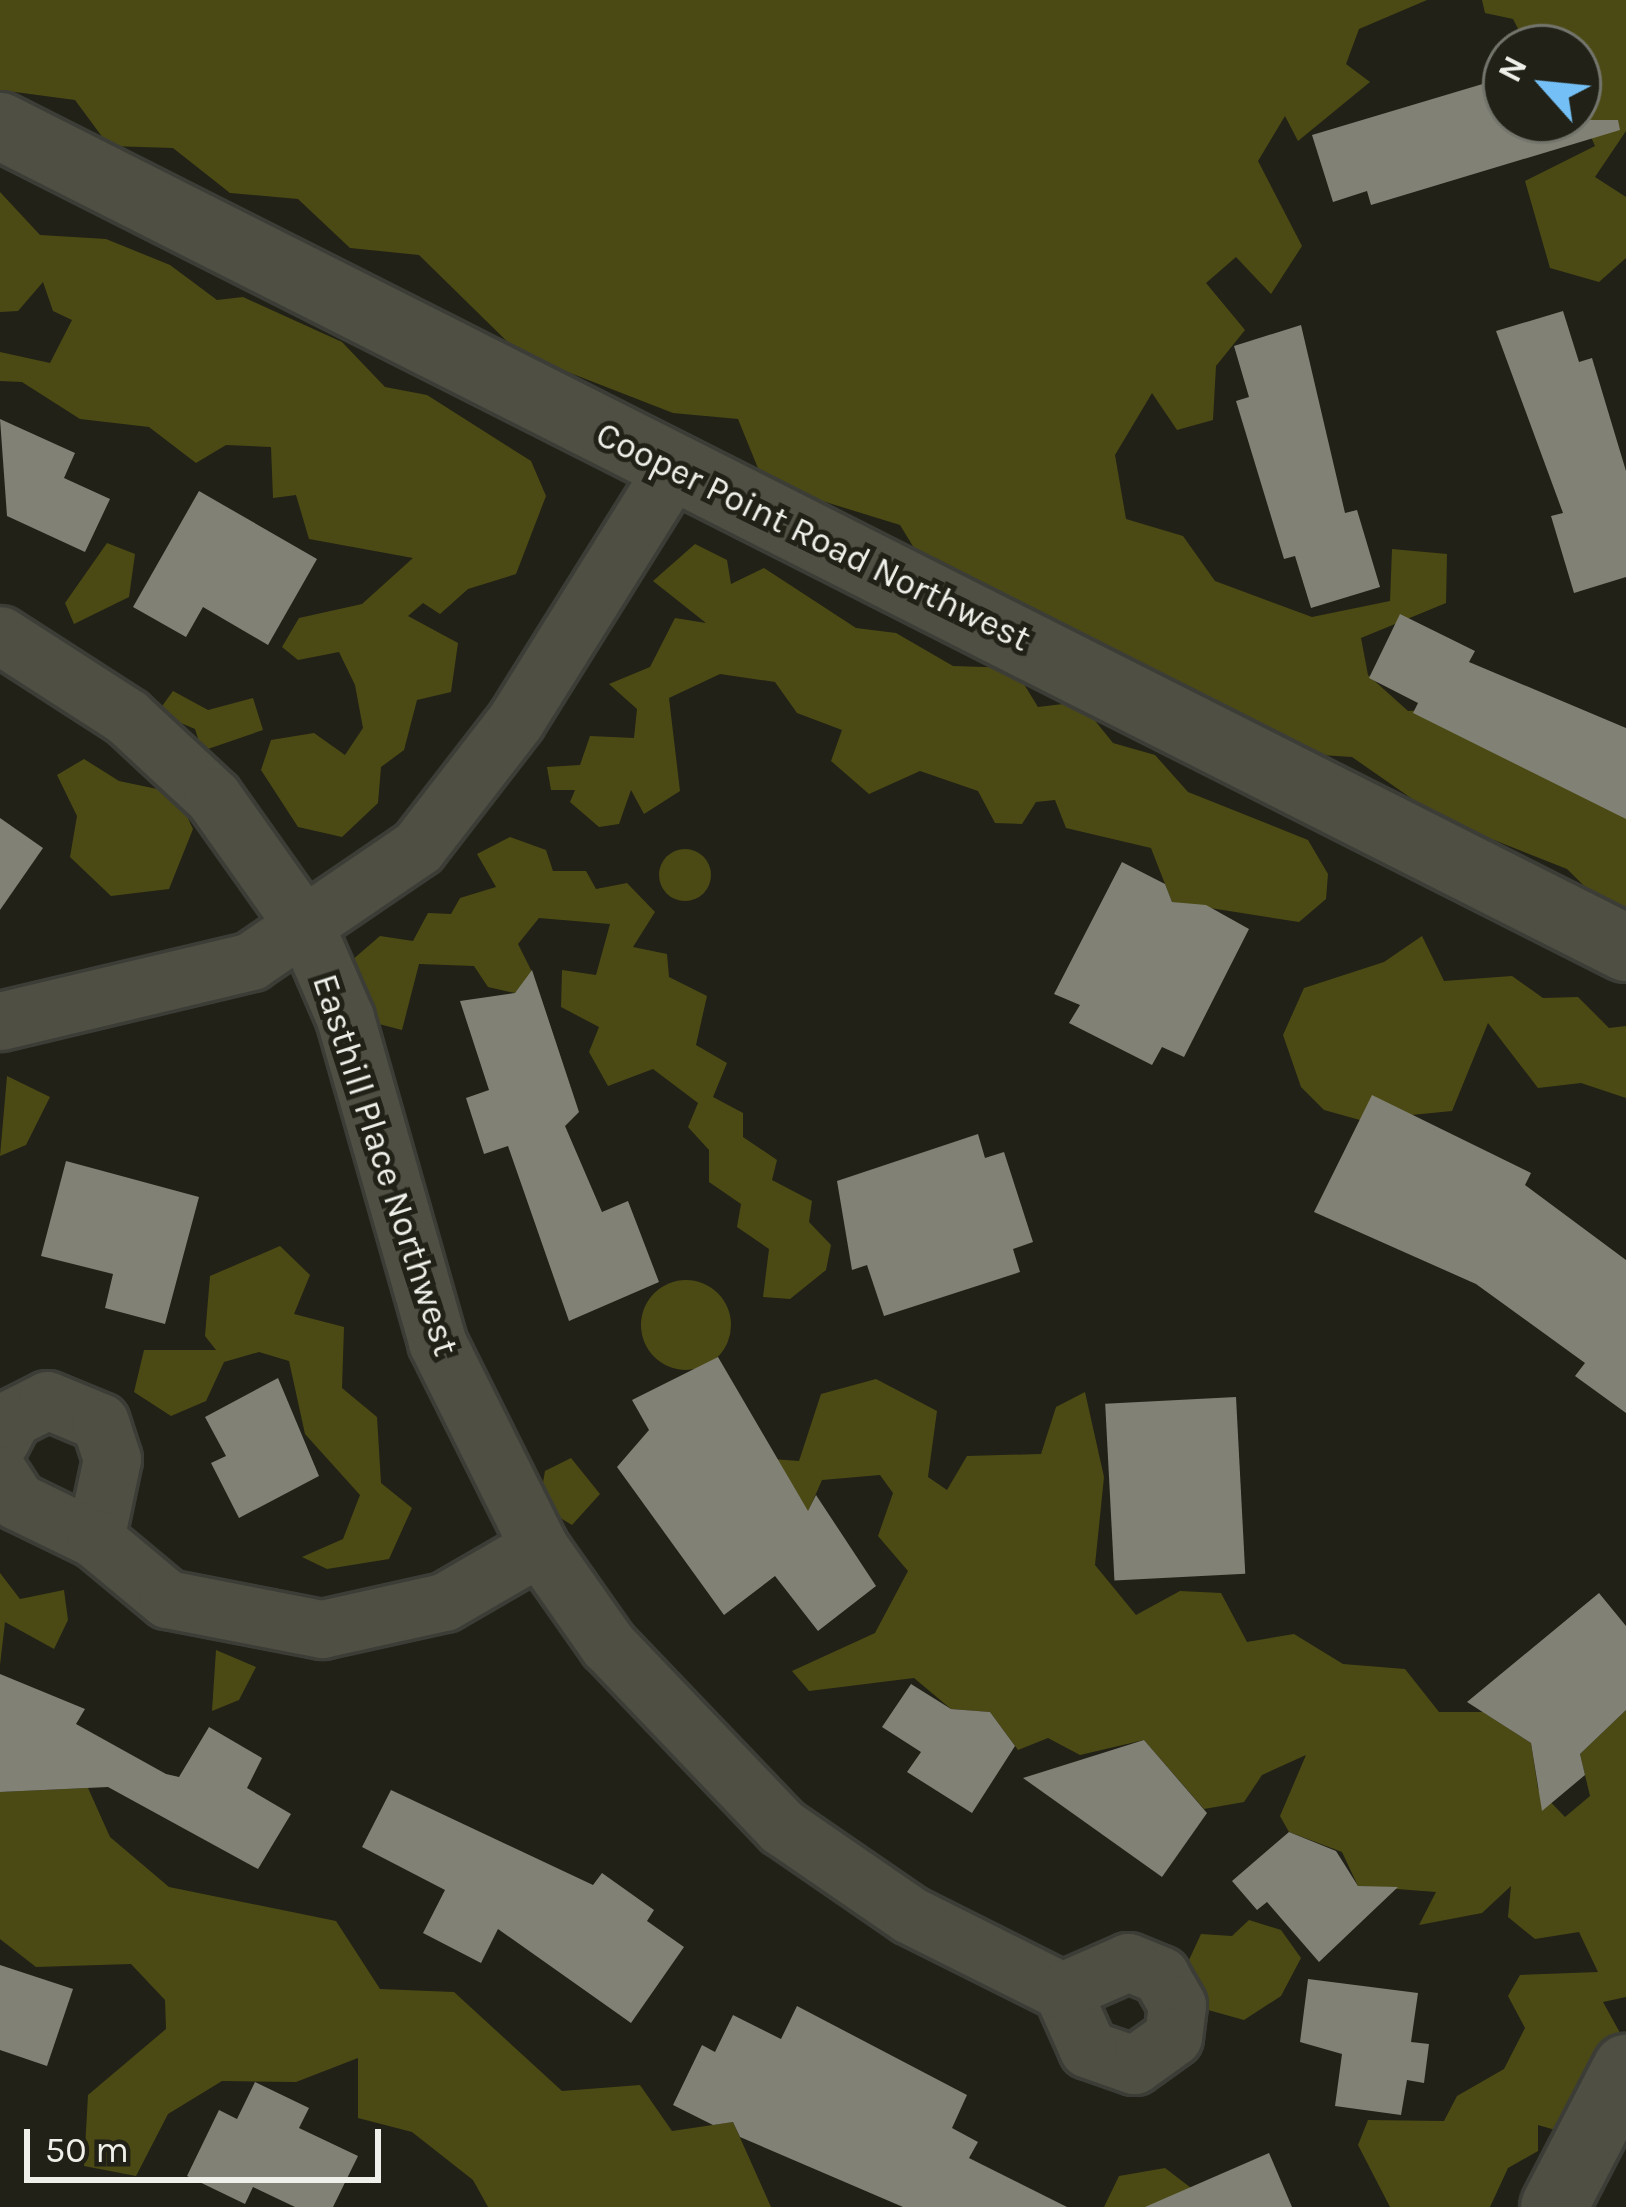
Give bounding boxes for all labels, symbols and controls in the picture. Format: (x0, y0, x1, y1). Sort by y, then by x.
north arrow (1482, 24, 1602, 144)
text: N (1490, 50, 1535, 88)
street label: Cooper Point Road Northwest (589, 413, 1037, 661)
street label: Easthill Place Northwest (303, 969, 467, 1361)
scale bar (30, 2105, 387, 2179)
text: 50 m (45, 2129, 129, 2171)

